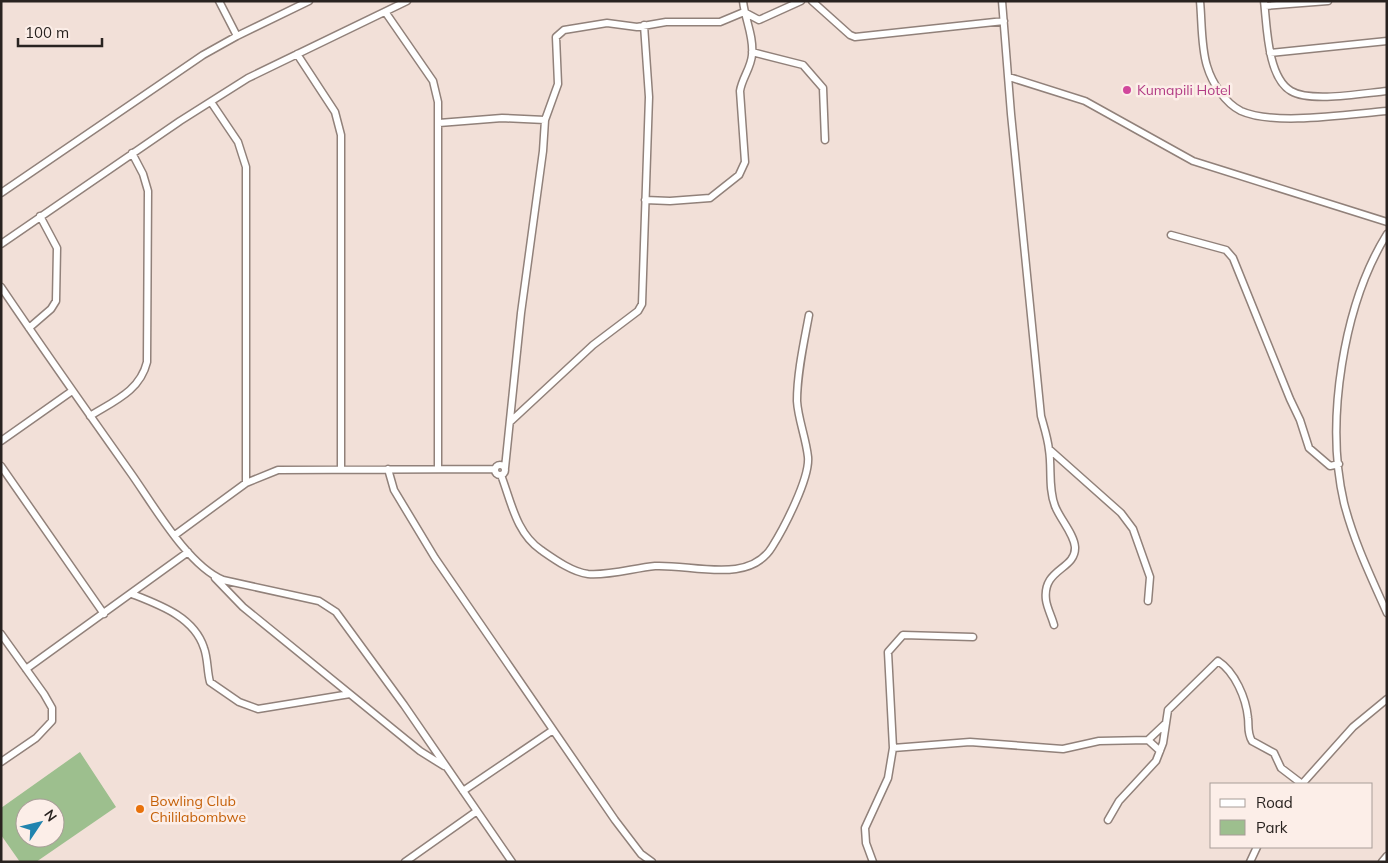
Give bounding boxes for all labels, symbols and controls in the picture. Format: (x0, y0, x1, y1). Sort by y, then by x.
scale bar (18, 15, 101, 47)
text: 100 m (25, 23, 69, 42)
place label: Kumapili Hotel (1137, 81, 1231, 99)
marker: Kumapili Hotel (1121, 84, 1133, 96)
legend (1210, 783, 1373, 848)
place label: Bowling Club Chililabombwe (150, 792, 246, 826)
text: Road (1256, 793, 1293, 812)
north arrow (15, 798, 65, 848)
marker: Bowling Club Chililabombwe (134, 803, 146, 815)
text: N (40, 806, 61, 825)
text: Park (1256, 818, 1288, 837)

